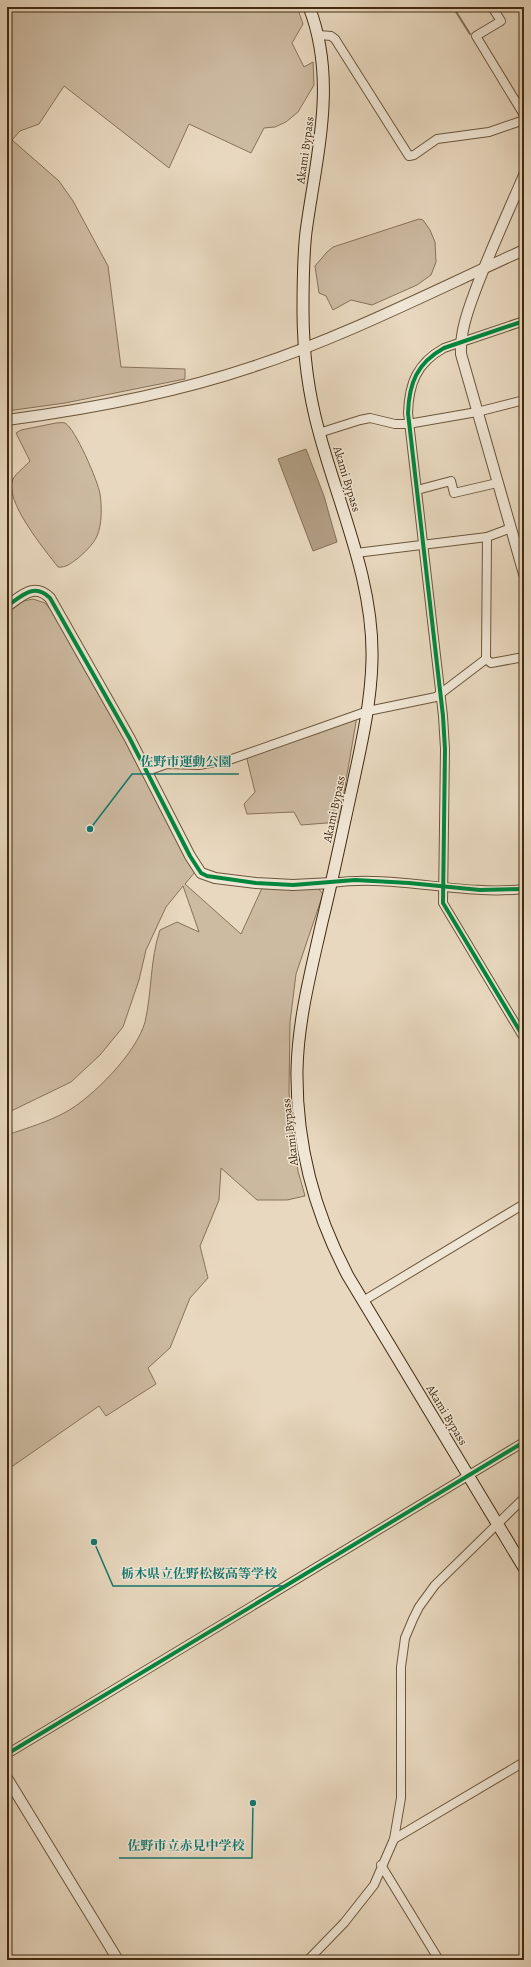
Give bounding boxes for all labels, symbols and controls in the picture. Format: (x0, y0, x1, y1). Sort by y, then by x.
street label: Akami Bypass (292, 115, 318, 186)
street label: Akami Bypass (329, 443, 365, 514)
callout: 佐野市運動公園 (132, 749, 239, 774)
text: 佐野市運動公園 (140, 753, 232, 770)
street label: Akami Bypass (319, 774, 349, 845)
street label: Akami Bypass (278, 1097, 302, 1168)
street label: Akami Bypass (422, 1381, 471, 1448)
callout: 栃木県立佐野松桜高等学校 (113, 1561, 285, 1586)
text: 栃木県立佐野松桜高等学校 (121, 1565, 278, 1582)
callout: 佐野市立赤見中学校 (119, 1833, 252, 1858)
text: 佐野市立赤見中学校 (127, 1837, 245, 1854)

